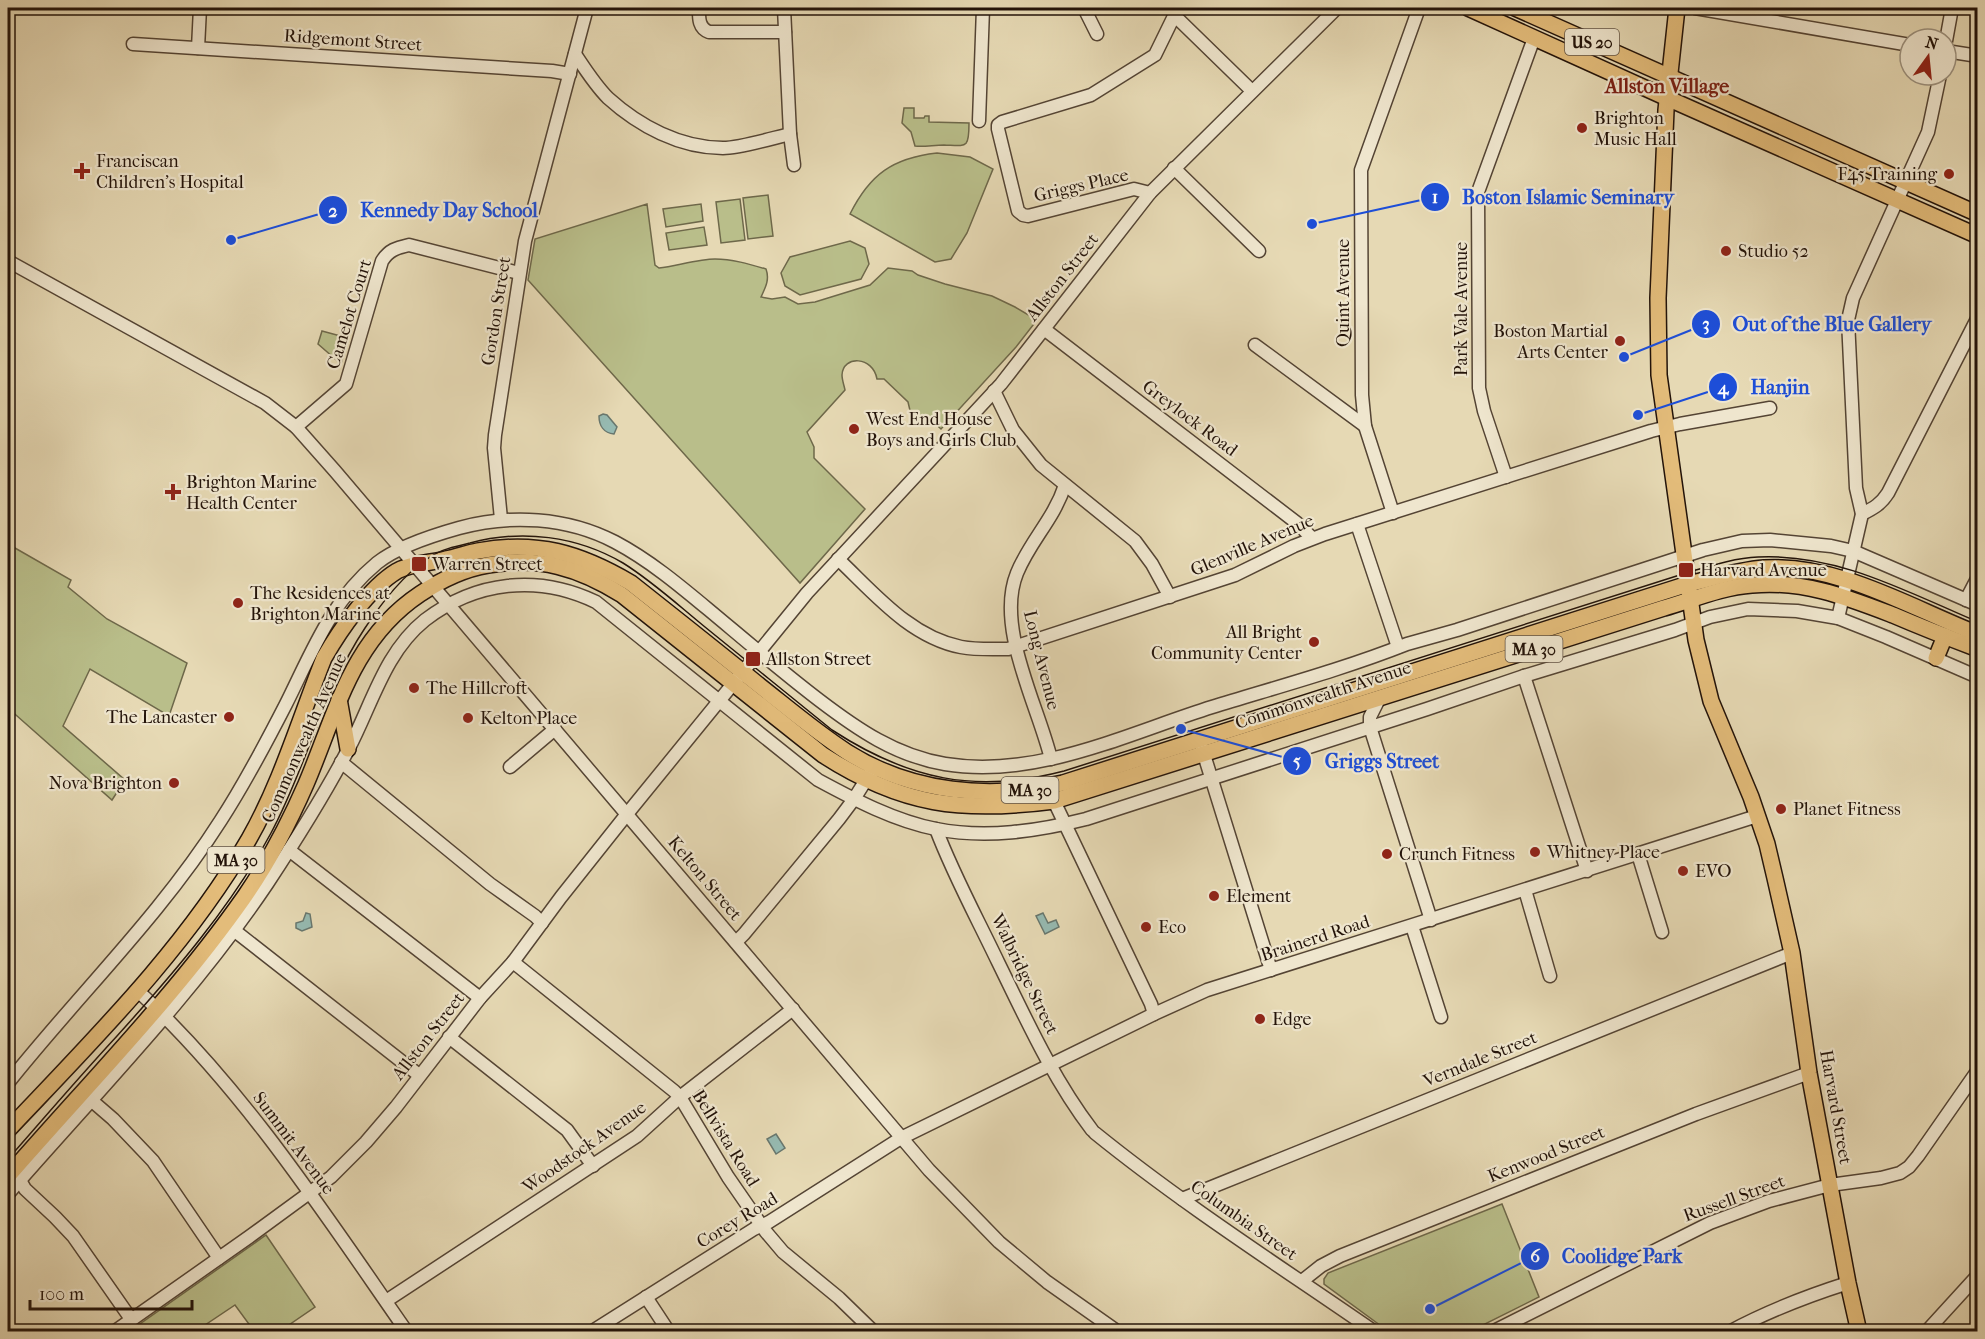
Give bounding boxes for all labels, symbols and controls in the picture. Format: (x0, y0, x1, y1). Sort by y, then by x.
street label: Ridgemont Street (283, 25, 423, 56)
north arrow (1898, 27, 1958, 87)
road number: US 20 (1565, 29, 1619, 55)
text: N (1923, 32, 1941, 54)
district label: Allston Village (1603, 75, 1729, 98)
place label: Brighton Music Hall (1594, 108, 1677, 150)
marker: Brighton Music Hall (1575, 121, 1589, 135)
place label: Franciscan Children's Hospital (96, 151, 244, 193)
marker: Franciscan Children's Hospital (73, 162, 91, 180)
street label: Griggs Place (1032, 164, 1131, 207)
place label: F45 Training (1838, 164, 1937, 185)
marker: F45 Training (1942, 167, 1956, 181)
callout: Boston Islamic Seminary (1420, 178, 1686, 216)
text: Boston Islamic Seminary (1462, 186, 1675, 209)
text: 1 (1432, 187, 1438, 208)
callout: Kennedy Day School (318, 191, 550, 229)
text: Kennedy Day School (360, 199, 538, 222)
text: 2 (328, 201, 338, 222)
street label: Allston Street (1021, 229, 1104, 326)
street label: Quint Avenue (1333, 239, 1354, 347)
place label: Studio 52 (1738, 241, 1809, 262)
street label: Park Vale Avenue (1451, 242, 1472, 376)
marker: Studio 52 (1719, 244, 1733, 258)
street label: Gordon Street (478, 255, 516, 367)
street label: Camelot Court (323, 256, 376, 372)
callout: Out of the Blue Gallery (1691, 305, 1944, 343)
text: Out of the Blue Gallery (1732, 313, 1933, 336)
text: 3 (1702, 314, 1710, 335)
place label: Boston Martial Arts Center (1493, 321, 1608, 363)
marker: Boston Martial Arts Center (1613, 334, 1627, 348)
callout: Hanjin (1708, 368, 1822, 406)
street label: Greylock Road (1138, 376, 1241, 461)
text: Hanjin (1750, 376, 1810, 399)
text: 4 (1717, 378, 1730, 399)
place label: West End House Boys and Girls Club (865, 409, 1016, 451)
marker: West End House Boys and Girls Club (847, 422, 861, 436)
place label: Brighton Marine Health Center (186, 472, 317, 514)
marker: Brighton Marine Health Center (164, 483, 182, 501)
street label: Glenville Avenue (1187, 510, 1317, 581)
place label: Warren Street (431, 554, 543, 575)
marker: Warren Street (410, 555, 428, 573)
place label: Harvard Avenue (1700, 560, 1827, 581)
marker: Harvard Avenue (1677, 561, 1695, 579)
place label: The Residences at Brighton Marine (250, 583, 391, 625)
marker: The Residences at Brighton Marine (231, 596, 245, 610)
street label: Long Avenue (1019, 608, 1064, 712)
place label: All Bright Community Center (1151, 622, 1303, 664)
marker: All Bright Community Center (1307, 635, 1321, 649)
road number: MA 30 (1506, 636, 1562, 662)
place label: Allston Street (765, 649, 872, 670)
street label: Commonwealth Avenue (257, 650, 351, 826)
marker: Allston Street (744, 650, 762, 668)
street label: Commonwealth Avenue (1233, 657, 1414, 734)
place label: The Hillcroft (426, 678, 528, 699)
marker: The Hillcroft (407, 681, 421, 695)
place label: The Lancaster (106, 707, 217, 728)
place label: Kelton Place (480, 708, 577, 729)
marker: The Lancaster (222, 710, 236, 724)
marker: Kelton Place (461, 711, 475, 725)
callout: Griggs Street (1282, 742, 1451, 780)
text: Griggs Street (1325, 750, 1440, 773)
text: 5 (1293, 751, 1301, 772)
place label: Nova Brighton (49, 773, 163, 794)
marker: Nova Brighton (167, 776, 181, 790)
road number: MA 30 (1002, 777, 1058, 803)
place label: Planet Fitness (1793, 799, 1901, 820)
marker: Planet Fitness (1774, 802, 1788, 816)
street label: Kelton Street (663, 832, 746, 925)
place label: Whitney Place (1546, 842, 1660, 863)
place label: Crunch Fitness (1399, 844, 1515, 865)
marker: Whitney Place (1528, 845, 1542, 859)
road number: MA 30 (208, 847, 264, 873)
marker: Crunch Fitness (1380, 847, 1394, 861)
place label: EVO (1695, 861, 1732, 882)
marker: EVO (1676, 864, 1690, 878)
place label: Element (1226, 886, 1292, 907)
marker: Element (1207, 889, 1221, 903)
street label: Walbridge Street (986, 910, 1063, 1038)
street label: Brainerd Road (1258, 911, 1373, 966)
place label: Eco (1158, 917, 1186, 938)
marker: Eco (1139, 920, 1153, 934)
street label: Allston Street (387, 988, 470, 1085)
place label: Edge (1272, 1009, 1311, 1030)
marker: Edge (1253, 1012, 1267, 1026)
street label: Verndale Street (1419, 1027, 1541, 1092)
street label: Harvard Street (1815, 1048, 1856, 1167)
street label: Bellvista Road (688, 1086, 764, 1191)
street label: Summit Avenue (248, 1088, 339, 1199)
street label: Woodstock Avenue (518, 1097, 650, 1198)
street label: Kenwood Street (1485, 1121, 1608, 1187)
street label: Russell Street (1681, 1170, 1788, 1227)
street label: Columbia Street (1186, 1176, 1302, 1265)
street label: Corey Road (693, 1188, 782, 1253)
callout: Coolidge Park (1520, 1237, 1695, 1275)
text: Coolidge Park (1562, 1245, 1683, 1268)
text: 6 (1530, 1246, 1541, 1267)
scale bar (30, 1273, 192, 1311)
text: 100 m (39, 1284, 84, 1305)

